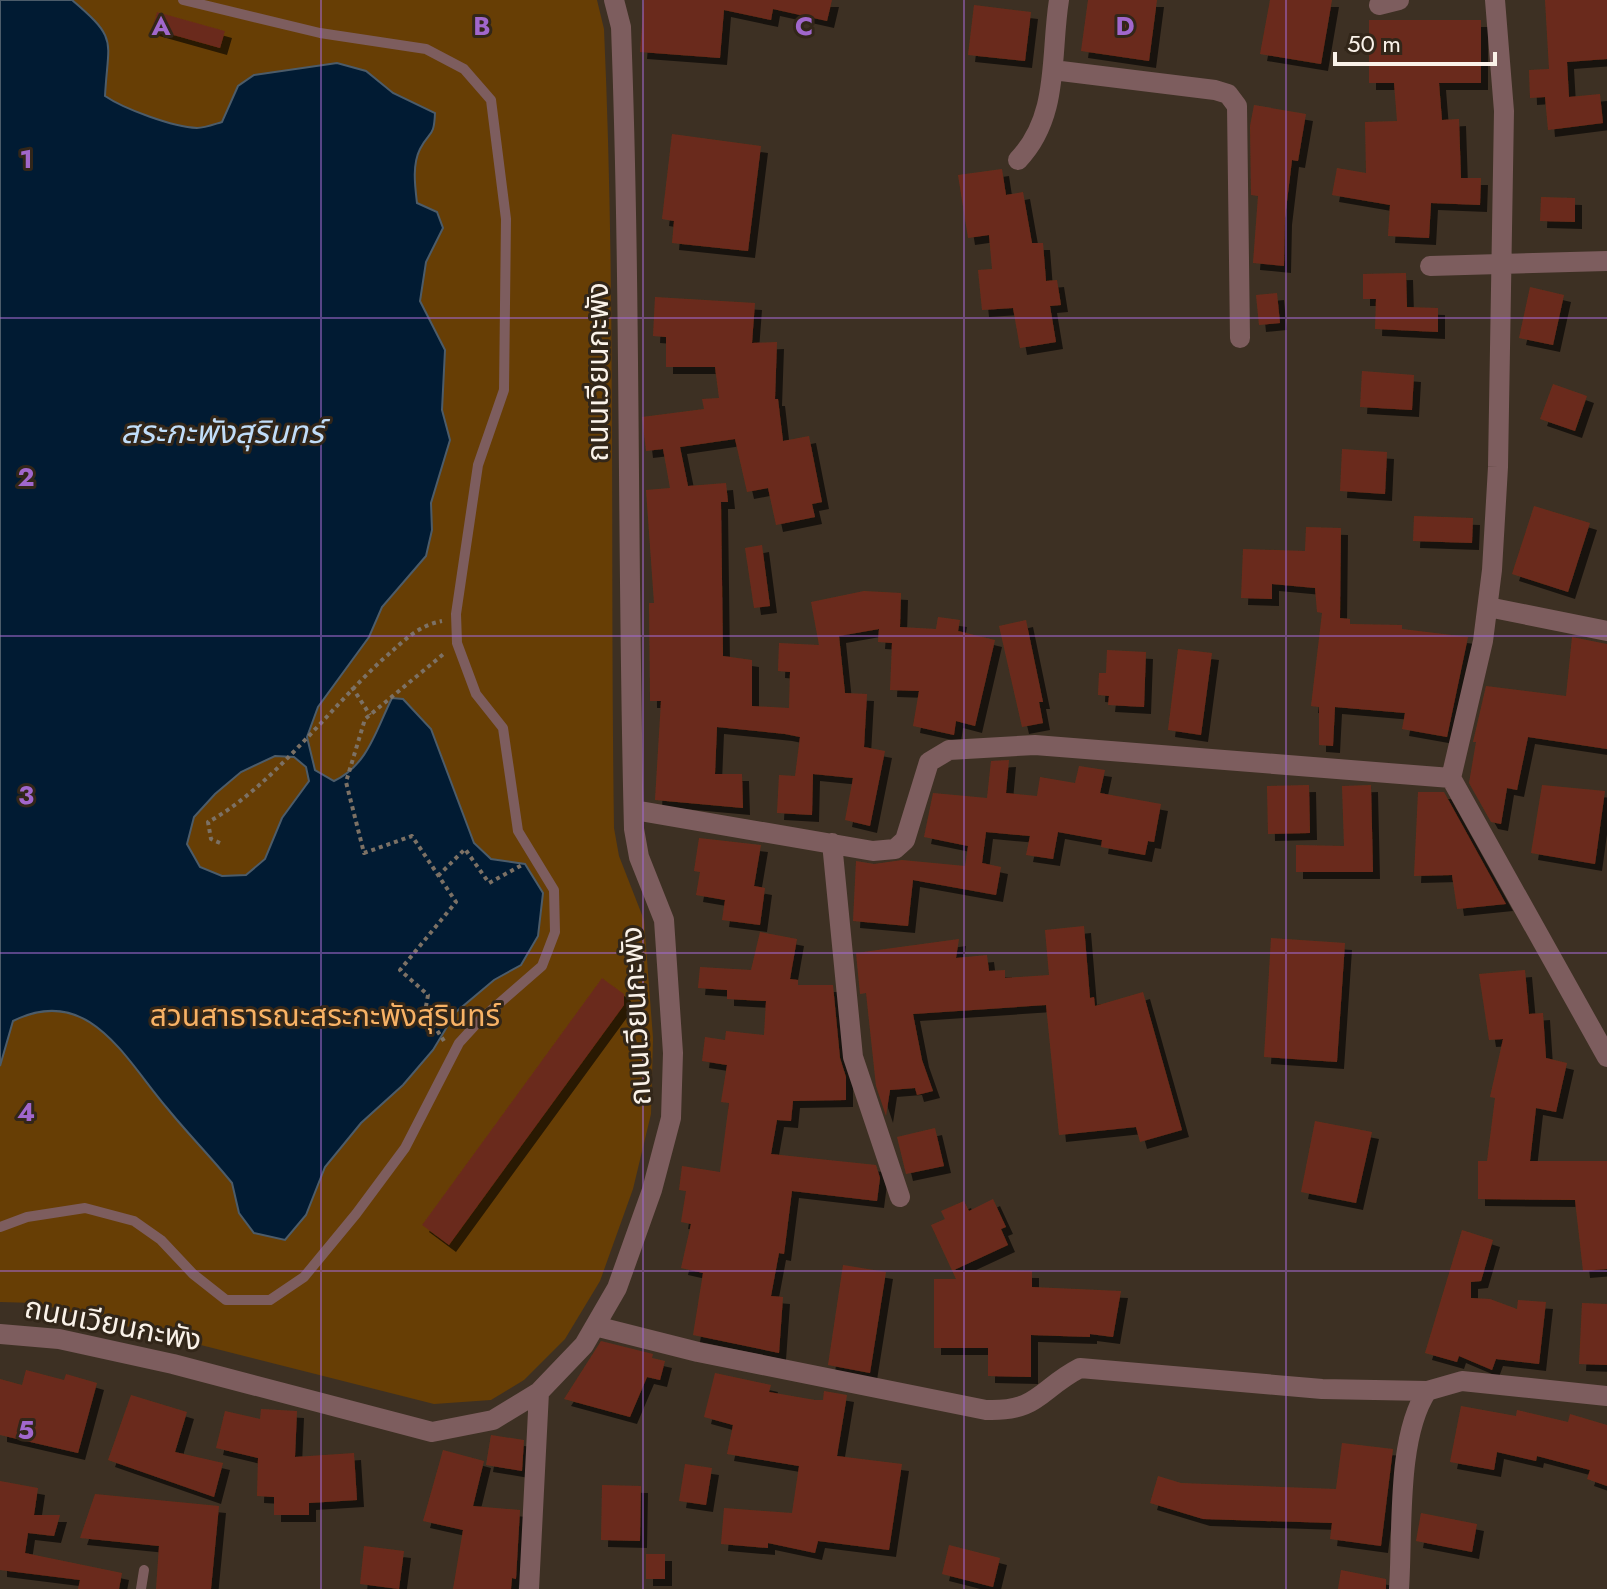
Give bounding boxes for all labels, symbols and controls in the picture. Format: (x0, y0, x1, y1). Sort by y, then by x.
text: A (150, 7, 171, 45)
text: B (473, 7, 491, 45)
text: C (795, 7, 813, 45)
text: D (1115, 7, 1135, 45)
scale bar (1335, 16, 1495, 66)
text: 50 m (1347, 26, 1401, 61)
text: 1 (19, 140, 33, 178)
street label: ถนนเวียนกะพัง (576, 282, 619, 462)
water label: สระกะพังสุรินทร์ (121, 409, 331, 455)
text: 2 (17, 458, 35, 496)
text: 3 (18, 776, 34, 814)
street label: ถนนเวียนกะพัง (609, 925, 662, 1107)
park label: สวนสาธารณะสระกะพังสุรินทร์ (150, 994, 502, 1037)
text: 4 (17, 1093, 35, 1131)
street label: ถนนเวียนกะพัง (21, 1285, 205, 1362)
text: 5 (18, 1411, 34, 1449)

